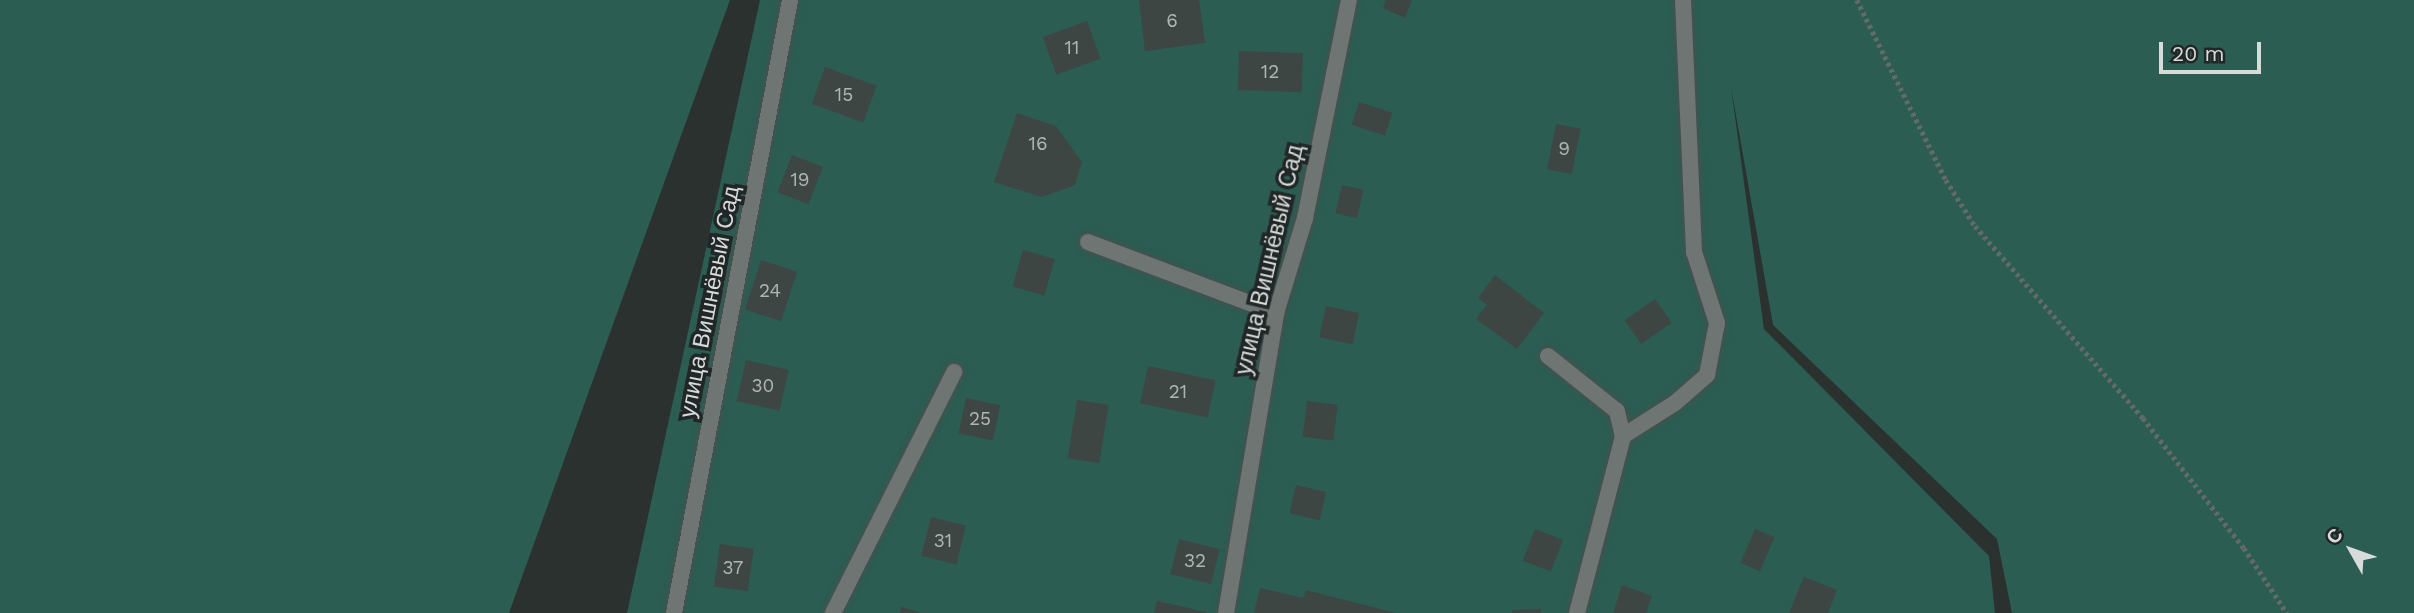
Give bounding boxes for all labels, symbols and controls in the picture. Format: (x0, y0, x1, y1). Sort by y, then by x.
house number: 6 (1166, 10, 1178, 32)
scale bar (2162, 28, 2264, 72)
house number: 11 (1065, 37, 1079, 59)
text: 20 m (2172, 41, 2224, 66)
house number: 12 (1261, 61, 1279, 83)
house number: 15 (835, 84, 853, 106)
house number: 16 (1029, 133, 1047, 155)
house number: 9 (1558, 138, 1570, 160)
street label: улица Вишнёвый Сад (1230, 142, 1310, 378)
house number: 19 (790, 169, 810, 191)
street label: улица Вишнёвый Сад (674, 184, 746, 420)
house number: 24 (759, 280, 781, 302)
house number: 30 (752, 375, 774, 397)
house number: 21 (1169, 381, 1187, 403)
house number: 25 (969, 408, 991, 430)
north arrow (2316, 515, 2386, 585)
text: С (2321, 524, 2348, 549)
house number: 31 (934, 530, 952, 552)
house number: 32 (1184, 550, 1206, 572)
house number: 37 (723, 557, 743, 579)

